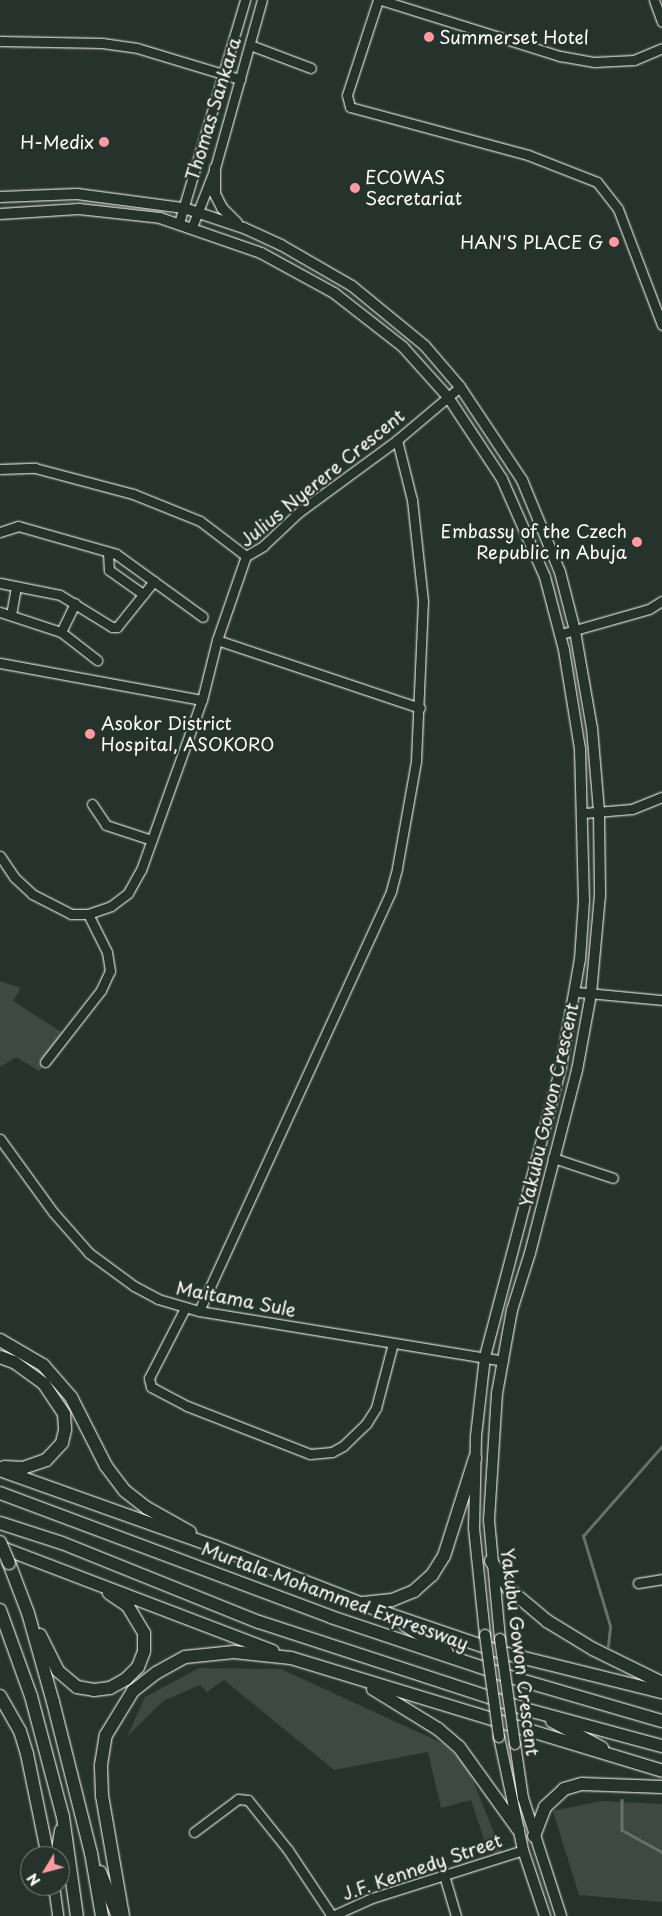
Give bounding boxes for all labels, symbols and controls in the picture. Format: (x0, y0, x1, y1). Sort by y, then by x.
place label: Summerset Hotel (439, 26, 589, 48)
marker: Summerset Hotel (423, 31, 435, 43)
street label: Thomas Sankara (181, 35, 245, 183)
place label: H-Medix (20, 131, 94, 153)
marker: H-Medix (98, 136, 110, 148)
place label: ECOWAS Secretariat (365, 167, 462, 210)
marker: ECOWAS Secretariat (349, 182, 361, 194)
place label: HAN'S PLACE G (461, 231, 604, 253)
marker: HAN'S PLACE G (608, 236, 620, 248)
street label: Julius Nyerere Crescent (235, 404, 409, 552)
place label: Embassy of the Czech Republic in Abuja (439, 521, 627, 564)
marker: Embassy of the Czech Republic in Abuja (631, 536, 643, 548)
place label: Asokor District Hospital, ASOKORO (101, 713, 275, 756)
marker: Asokor District Hospital, ASOKORO (83, 727, 97, 741)
street label: Yakubu Gowon Crescent (515, 1000, 583, 1210)
street label: Maitama Sule (174, 1277, 298, 1321)
street label: Murtala Mohammed Expressway (197, 1537, 473, 1655)
street label: Yakubu Gowon Crescent (497, 1547, 543, 1757)
street label: J.F. Kennedy Street (340, 1830, 504, 1904)
north arrow (20, 1846, 70, 1896)
text: N (22, 1869, 45, 1890)

